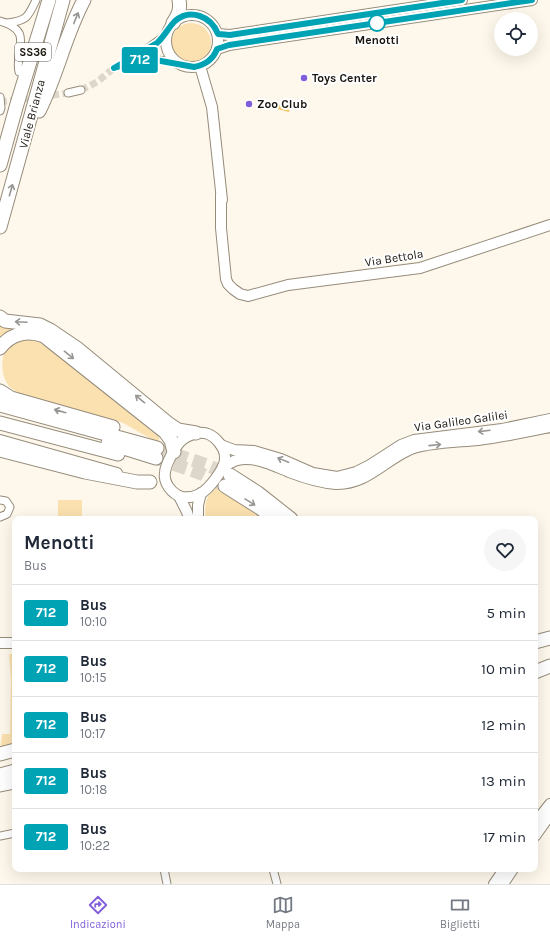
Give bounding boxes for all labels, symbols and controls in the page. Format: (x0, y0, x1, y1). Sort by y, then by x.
one-way arrow (73, 12, 81, 24)
map controls (494, 12, 538, 56)
button: locate (494, 12, 538, 56)
marker: Menotti (368, 14, 386, 32)
place label: Menotti (355, 33, 399, 47)
road number: SS36 (15, 43, 51, 61)
line badge: 712 (117, 47, 163, 73)
text: 712 (130, 51, 150, 68)
place label: Toys Center (312, 71, 377, 85)
marker: Toys Center (299, 73, 309, 83)
street label: Viale Brianza (16, 78, 48, 150)
place label: Zoo Club (257, 97, 307, 111)
marker: Zoo Club (244, 99, 254, 109)
one-way arrow (8, 184, 15, 197)
street label: Via Bettola (364, 246, 424, 270)
one-way arrow (15, 319, 28, 326)
one-way arrow (63, 351, 74, 360)
one-way arrow (134, 395, 145, 404)
one-way arrow (54, 407, 67, 414)
street label: Via Galileo Galilei (413, 408, 509, 434)
one-way arrow (478, 427, 491, 435)
one-way arrow (428, 441, 441, 448)
one-way arrow (278, 456, 290, 464)
one-way arrow (244, 498, 255, 506)
button: heart (484, 529, 526, 571)
text: Menotti (24, 532, 95, 554)
text: Bus (24, 558, 47, 573)
text: Bus (80, 596, 107, 614)
text: 712 (36, 604, 56, 621)
text: 5 min (486, 604, 526, 622)
text: 10:10 (80, 614, 107, 629)
text: Bus (80, 652, 107, 670)
text: 712 (36, 660, 56, 677)
text: 10 min (481, 660, 526, 678)
text: 10:15 (80, 670, 107, 685)
text: Bus (80, 708, 107, 726)
text: 712 (36, 716, 56, 733)
text: 12 min (481, 716, 526, 734)
text: 10:17 (80, 726, 105, 741)
text: Bus (80, 764, 107, 782)
text: 712 (36, 772, 56, 789)
text: 13 min (481, 772, 526, 790)
text: 10:18 (80, 782, 107, 797)
text: Bus (80, 820, 107, 838)
text: 712 (36, 828, 56, 845)
text: 17 min (483, 828, 526, 846)
text: 10:22 (80, 838, 110, 853)
tab: Indicazioni (70, 894, 126, 931)
tab: Mappa (266, 894, 300, 931)
tab: Biglietti (440, 894, 480, 931)

